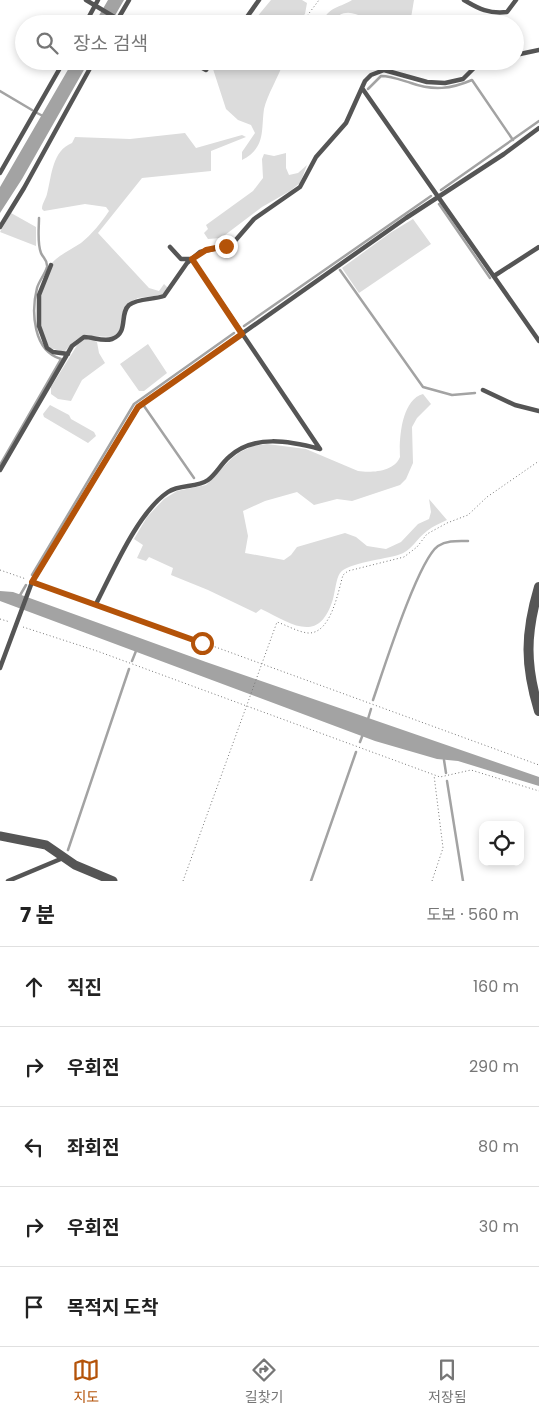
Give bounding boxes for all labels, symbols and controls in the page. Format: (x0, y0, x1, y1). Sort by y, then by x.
search box (15, 15, 524, 70)
icon: search (33, 29, 61, 57)
text: 장소 검색 (73, 30, 148, 57)
route end (215, 235, 238, 258)
route start (191, 632, 214, 655)
map controls (479, 821, 524, 866)
button: locate (479, 821, 524, 866)
text: 7 분 (20, 900, 55, 929)
text: 도보 · 560 m (427, 903, 519, 926)
icon: ahead (20, 973, 48, 1001)
text: 직진 (67, 974, 102, 1001)
text: 160 m (473, 975, 519, 998)
icon: right (20, 1053, 48, 1081)
text: 우회전 (67, 1054, 119, 1081)
text: 290 m (469, 1055, 519, 1078)
icon: left (20, 1133, 48, 1161)
text: 좌회전 (67, 1134, 119, 1161)
text: 80 m (478, 1135, 519, 1158)
icon: right (20, 1213, 48, 1241)
text: 우회전 (67, 1214, 119, 1241)
text: 30 m (479, 1215, 519, 1238)
icon: arrive (20, 1293, 48, 1321)
text: 목적지 도착 (67, 1294, 158, 1321)
tab: 지도 (72, 1356, 100, 1408)
tab: 길찾기 (245, 1356, 283, 1408)
tab: 저장됨 (428, 1356, 467, 1408)

